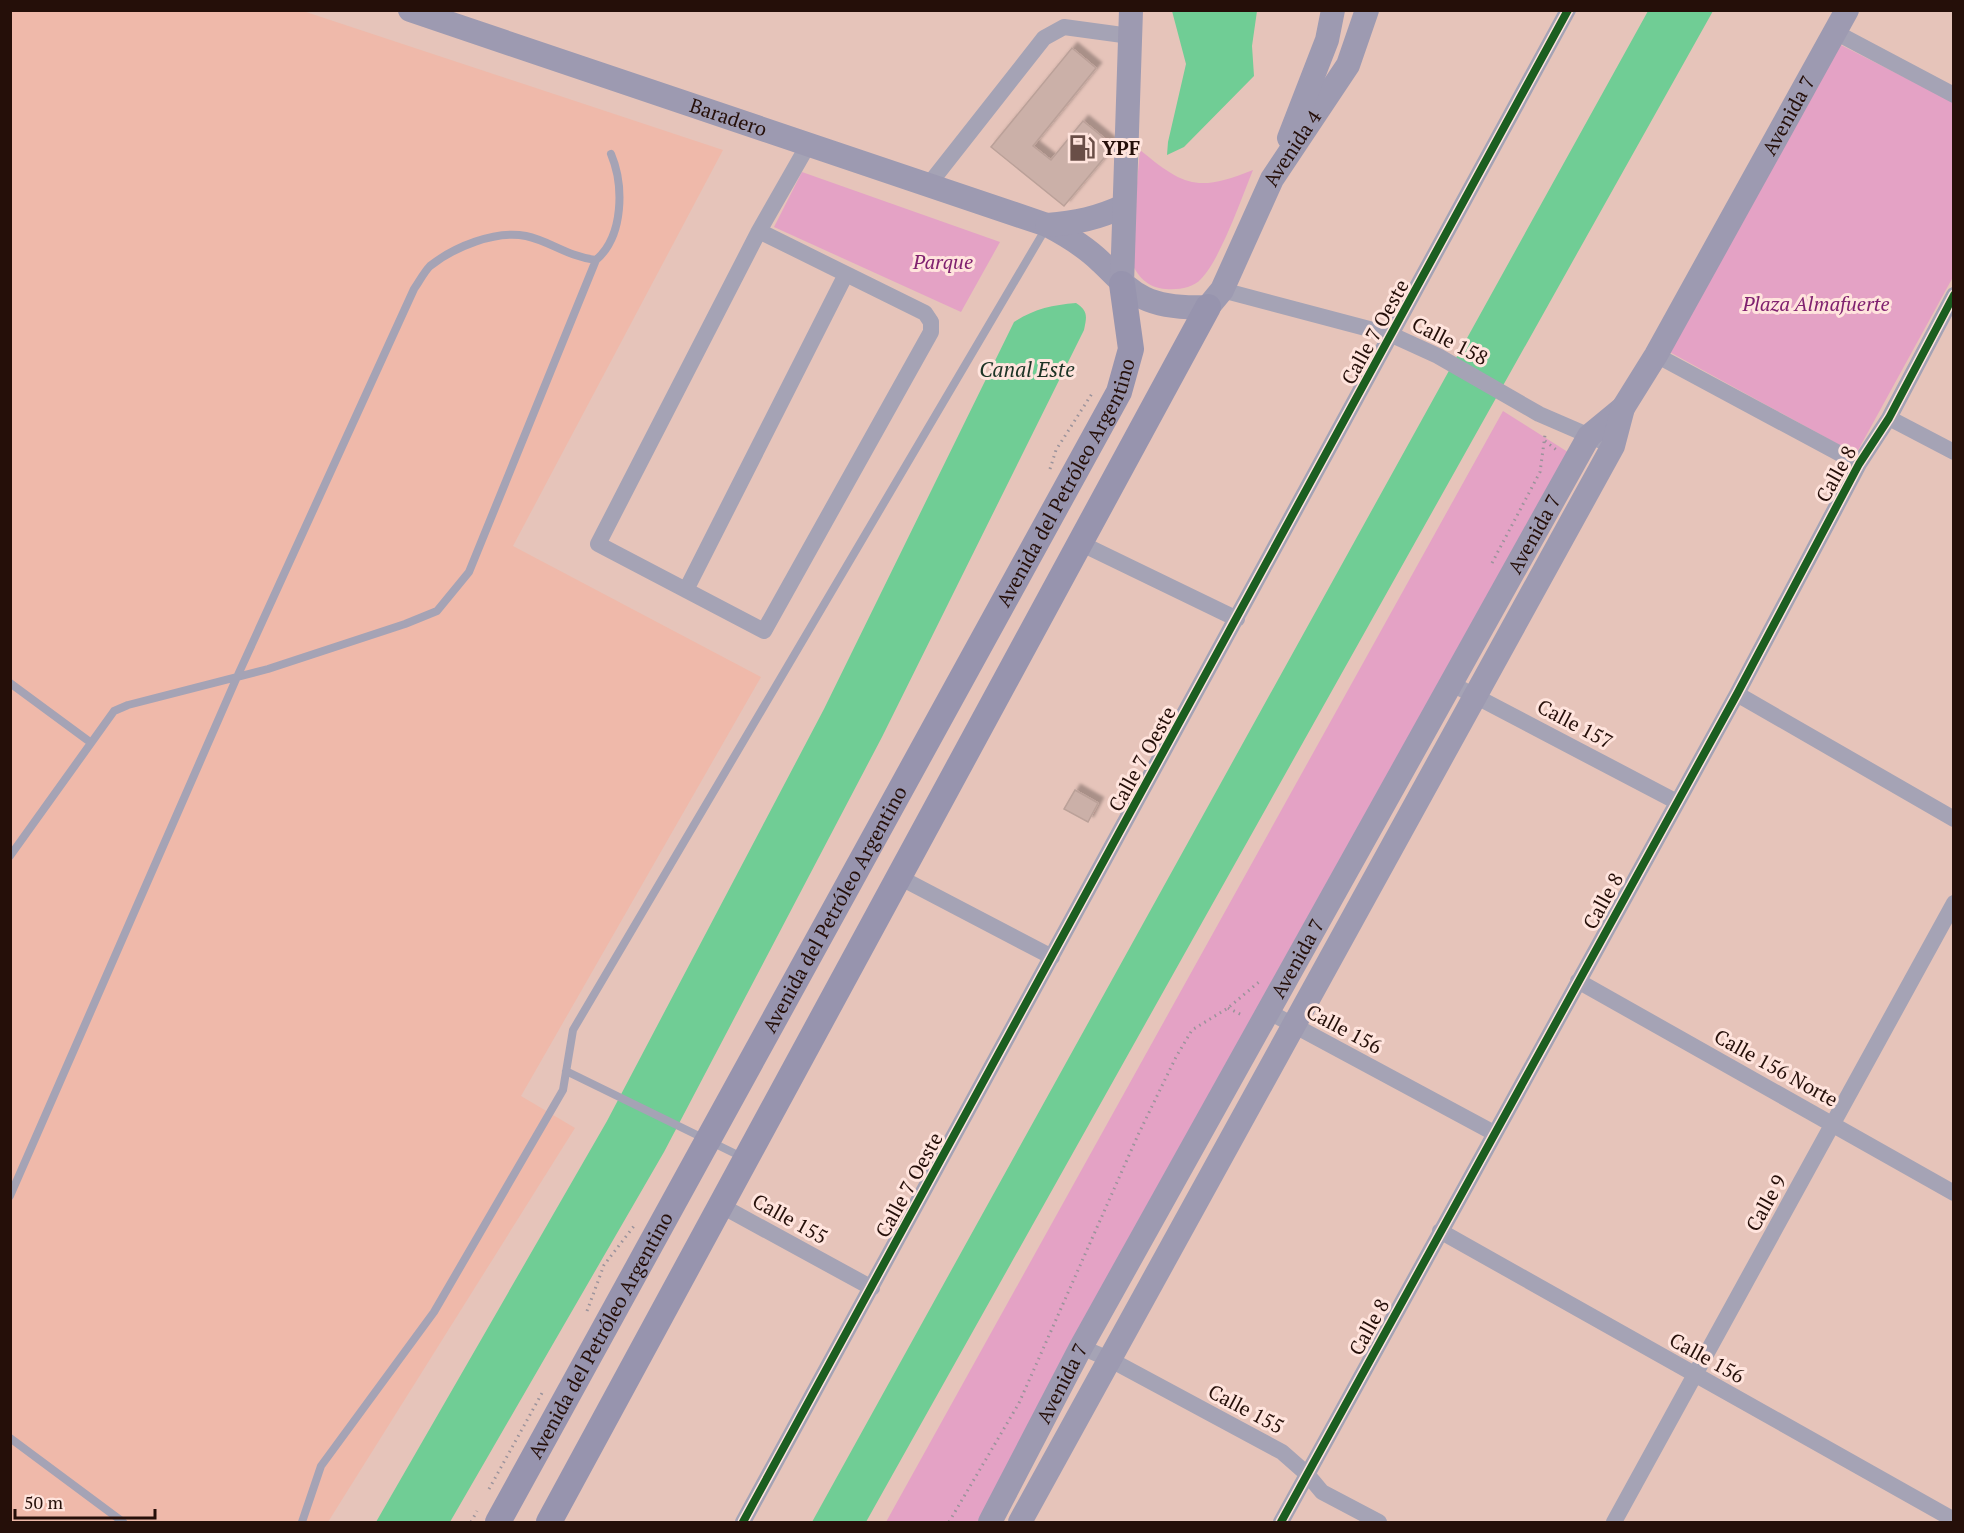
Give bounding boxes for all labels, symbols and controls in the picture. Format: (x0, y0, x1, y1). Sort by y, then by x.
street label: Avenida 7 (1755, 71, 1821, 160)
street label: Baradero (686, 91, 771, 143)
street label: Avenida 4 (1256, 104, 1327, 190)
fuel station icon: YPF (1067, 133, 1097, 163)
place label: YPF (1102, 134, 1140, 161)
park label: Parque (912, 248, 973, 275)
street label: Calle 7 Oeste (1335, 274, 1415, 389)
park label: Plaza Almafuerte (1742, 290, 1889, 317)
street label: Calle 158 (1408, 310, 1493, 371)
water label: Canal Este (979, 355, 1075, 383)
street label: Avenida del Petróleo Argentino (990, 355, 1141, 611)
street label: Calle 8 (1809, 441, 1862, 507)
street label: Avenida 7 (1501, 489, 1567, 578)
street label: Calle 157 (1533, 692, 1618, 755)
street label: Calle 7 Oeste (1102, 701, 1182, 816)
street label: Avenida del Petróleo Argentino (756, 781, 913, 1037)
street label: Calle 8 (1576, 868, 1629, 934)
street label: Avenida 7 (1264, 914, 1330, 1003)
street label: Calle 156 (1302, 997, 1387, 1060)
street label: Calle 156 Norte (1710, 1022, 1843, 1113)
street label: Calle 7 Oeste (869, 1127, 949, 1242)
street label: Calle 9 (1739, 1170, 1792, 1236)
street label: Calle 155 (748, 1187, 833, 1250)
street label: Avenida del Petróleo Argentino (521, 1207, 679, 1463)
street label: Calle 8 (1342, 1294, 1395, 1360)
street label: Calle 156 (1665, 1326, 1750, 1389)
street label: Avenida 7 (1030, 1339, 1094, 1428)
street label: Calle 155 (1204, 1377, 1289, 1440)
scale bar (15, 1482, 154, 1520)
text: 50 m (24, 1490, 64, 1514)

